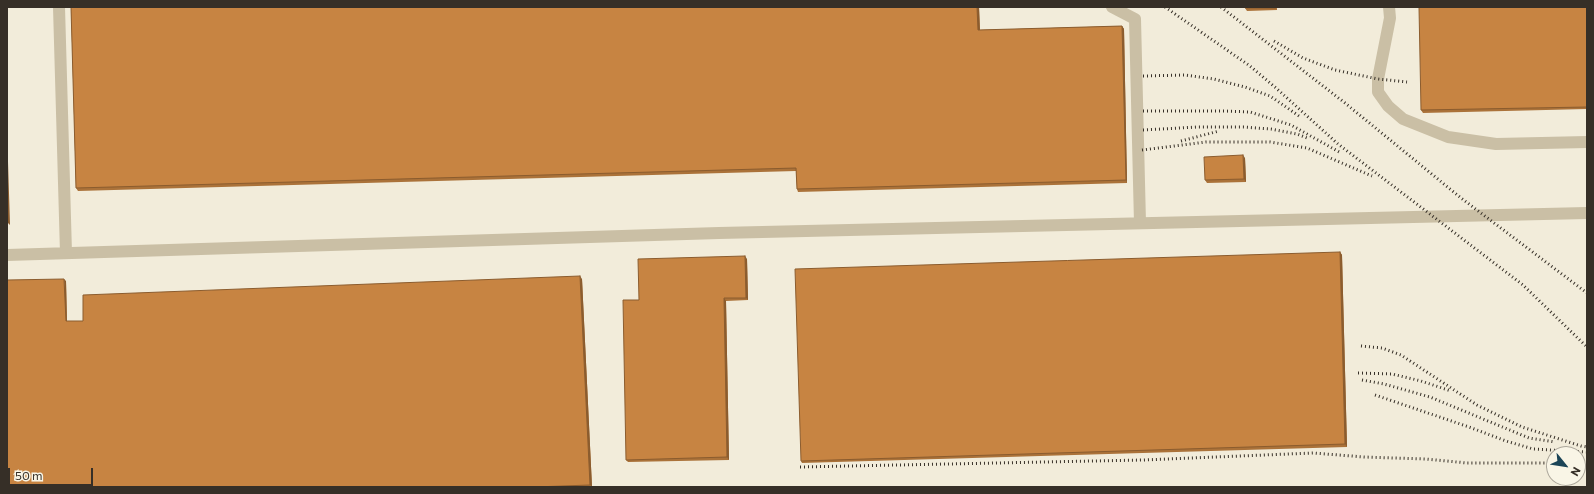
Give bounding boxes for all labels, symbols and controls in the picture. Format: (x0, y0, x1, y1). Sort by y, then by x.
north arrow (1546, 446, 1586, 486)
scale bar (10, 460, 95, 486)
text: N (1568, 465, 1584, 479)
text: 50 m (15, 468, 43, 482)

